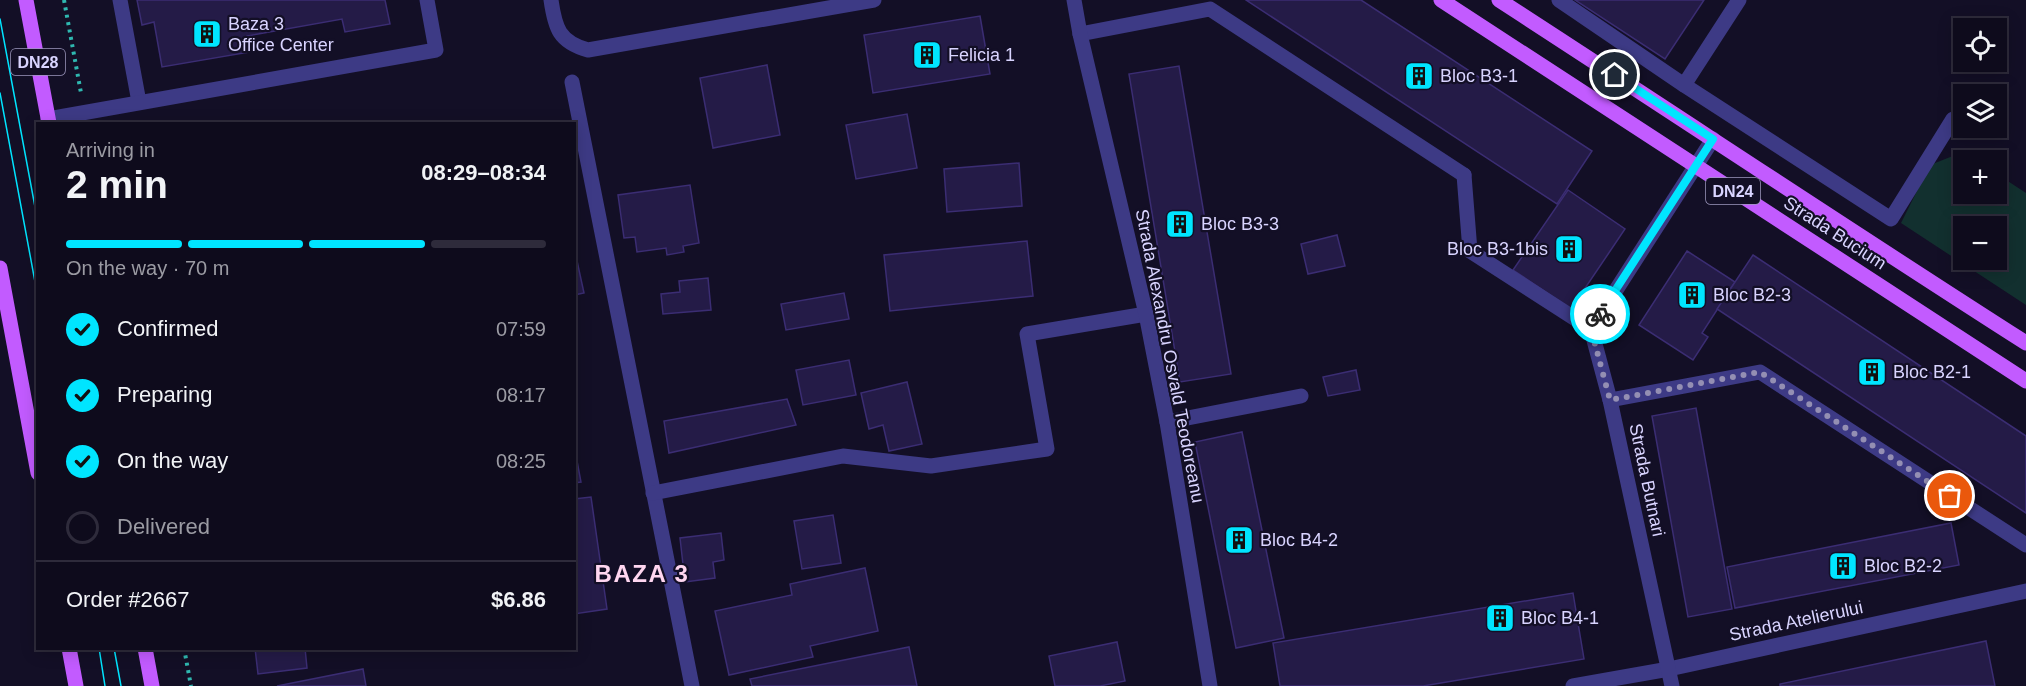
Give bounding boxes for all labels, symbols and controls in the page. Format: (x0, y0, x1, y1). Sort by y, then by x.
place label: Baza 3 Office Center (228, 14, 334, 55)
building icon: Baza 3 Office Center (191, 18, 223, 50)
map controls (1953, 18, 2007, 270)
button: locate (1953, 18, 2007, 72)
building icon: Felicia 1 (911, 39, 943, 71)
place label: Felicia 1 (948, 45, 1015, 65)
road number: DN28 (11, 49, 65, 75)
pin (1589, 49, 1640, 100)
icon: home (1598, 58, 1631, 91)
building icon: Bloc B3-1 (1403, 60, 1435, 92)
place label: Bloc B3-1 (1440, 66, 1518, 86)
button: layers (1953, 84, 2007, 138)
text: Arriving in (66, 139, 155, 161)
button: + (1953, 150, 2007, 204)
text: 08:29–08:34 (421, 160, 546, 185)
text: 2 min (66, 163, 168, 206)
road number: DN24 (1706, 178, 1760, 204)
street label: Strada Bucium (1780, 192, 1890, 274)
street label: Strada Alexandru Osvald Teodoreanu (1132, 207, 1208, 505)
building icon: Bloc B3-3 (1164, 208, 1196, 240)
place label: Bloc B3-3 (1201, 214, 1279, 234)
button: − (1953, 216, 2007, 270)
building icon: Bloc B3-1bis (1553, 233, 1585, 265)
place label: Bloc B3-1bis (1447, 239, 1548, 259)
text: On the way · 70 m (66, 257, 229, 279)
building icon: Bloc B2-3 (1676, 279, 1708, 311)
courier (1570, 284, 1630, 344)
place label: Bloc B2-3 (1713, 285, 1791, 305)
icon: bike (1584, 298, 1617, 331)
icon: check (66, 313, 99, 346)
text: Confirmed (117, 316, 218, 341)
text: 07:59 (496, 318, 546, 340)
building icon: Bloc B2-1 (1856, 356, 1888, 388)
place label: Bloc B2-1 (1893, 362, 1971, 382)
icon: check (66, 379, 99, 412)
text: Preparing (117, 382, 212, 407)
text: 08:17 (496, 384, 546, 406)
street label: Strada Butnari (1625, 422, 1669, 538)
icon: check (66, 445, 99, 478)
text: On the way (117, 448, 228, 473)
text: 08:25 (496, 450, 546, 472)
pin (1924, 470, 1975, 521)
icon: bag (1933, 479, 1966, 512)
text: Delivered (117, 514, 210, 539)
building icon: Bloc B4-2 (1223, 524, 1255, 556)
place label: Bloc B4-2 (1260, 530, 1338, 550)
building icon: Bloc B2-2 (1827, 550, 1859, 582)
place label: Bloc B2-2 (1864, 556, 1942, 576)
district label: BAZA 3 (595, 560, 689, 587)
text: Order #2667 (66, 587, 190, 612)
text: $6.86 (491, 587, 546, 612)
street label: Strada Atelierului (1727, 597, 1865, 645)
building icon: Bloc B4-1 (1484, 602, 1516, 634)
place label: Bloc B4-1 (1521, 608, 1599, 628)

